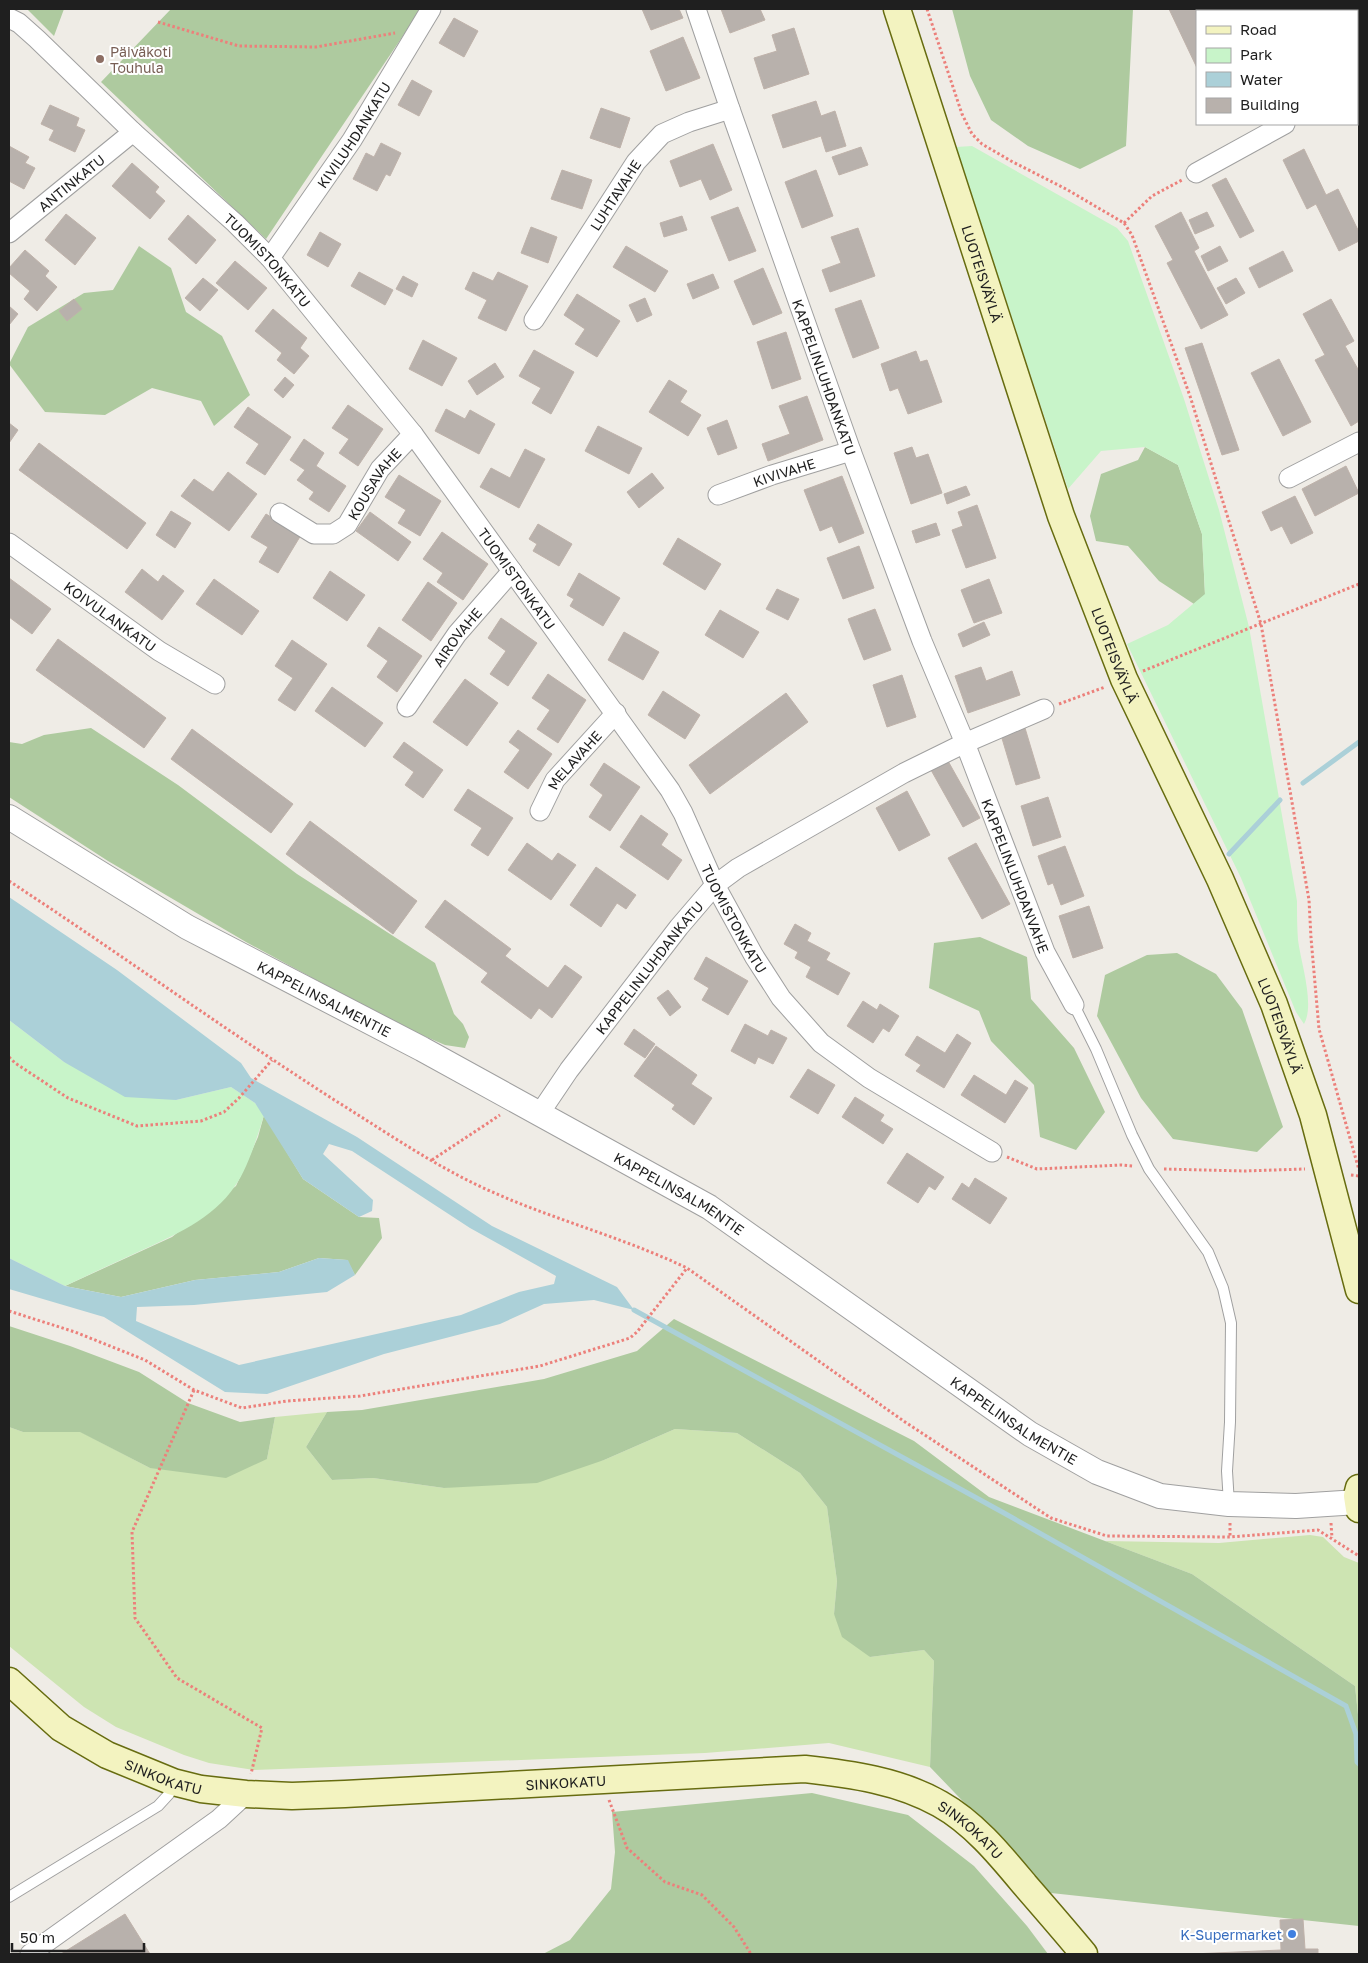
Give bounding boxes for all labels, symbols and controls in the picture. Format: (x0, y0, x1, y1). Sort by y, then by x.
legend (1196, 10, 1358, 125)
text: Road (1240, 20, 1277, 38)
place label: Päiväkoti Touhula (110, 43, 172, 76)
text: Park (1240, 45, 1273, 63)
marker: Päiväkoti Touhula (94, 53, 106, 65)
text: Water (1240, 70, 1283, 88)
street label: KIVILUHDANKATU (313, 78, 394, 191)
text: Building (1240, 95, 1300, 113)
street label: ANTINKATU (34, 150, 108, 215)
street label: LUHTAVAHE (586, 156, 644, 233)
street label: TUOMISTONKATU (221, 209, 315, 310)
street label: LUOTEISVÄYLÄ (959, 223, 1006, 325)
street label: KAPPELINLUHDANKATU (789, 297, 860, 457)
street label: KOUSAVAHE (344, 444, 404, 523)
street label: KIVIVAHE (750, 454, 817, 490)
street label: TUOMISTONKATU (475, 524, 560, 633)
street label: KOIVULANKATU (61, 577, 160, 655)
street label: AIROVAHE (429, 604, 485, 670)
street label: LUOTEISVÄYLÄ (1089, 605, 1143, 706)
street label: MELAVAHE (543, 727, 605, 792)
street label: KAPPELINLUHDANVAHE (979, 796, 1053, 955)
street label: TUOMISTONKATU (698, 862, 771, 976)
street label: KAPPELINLUHDANKATU (591, 897, 706, 1037)
street label: KAPPELINSALMENTIE (255, 957, 394, 1040)
street label: LUOTEISVÄYLÄ (1255, 975, 1306, 1076)
street label: KAPPELINSALMENTIE (611, 1148, 748, 1238)
street label: KAPPELINSALMENTIE (948, 1372, 1081, 1468)
street label: SINKOKATU (122, 1755, 204, 1797)
street label: SINKOKATU (525, 1771, 607, 1793)
street label: SINKOKATU (935, 1796, 1007, 1862)
scale bar (12, 1920, 145, 1952)
place label: K-Supermarket (1180, 1926, 1282, 1943)
text: 50 m (20, 1928, 55, 1946)
marker: K-Supermarket (1286, 1928, 1298, 1940)

